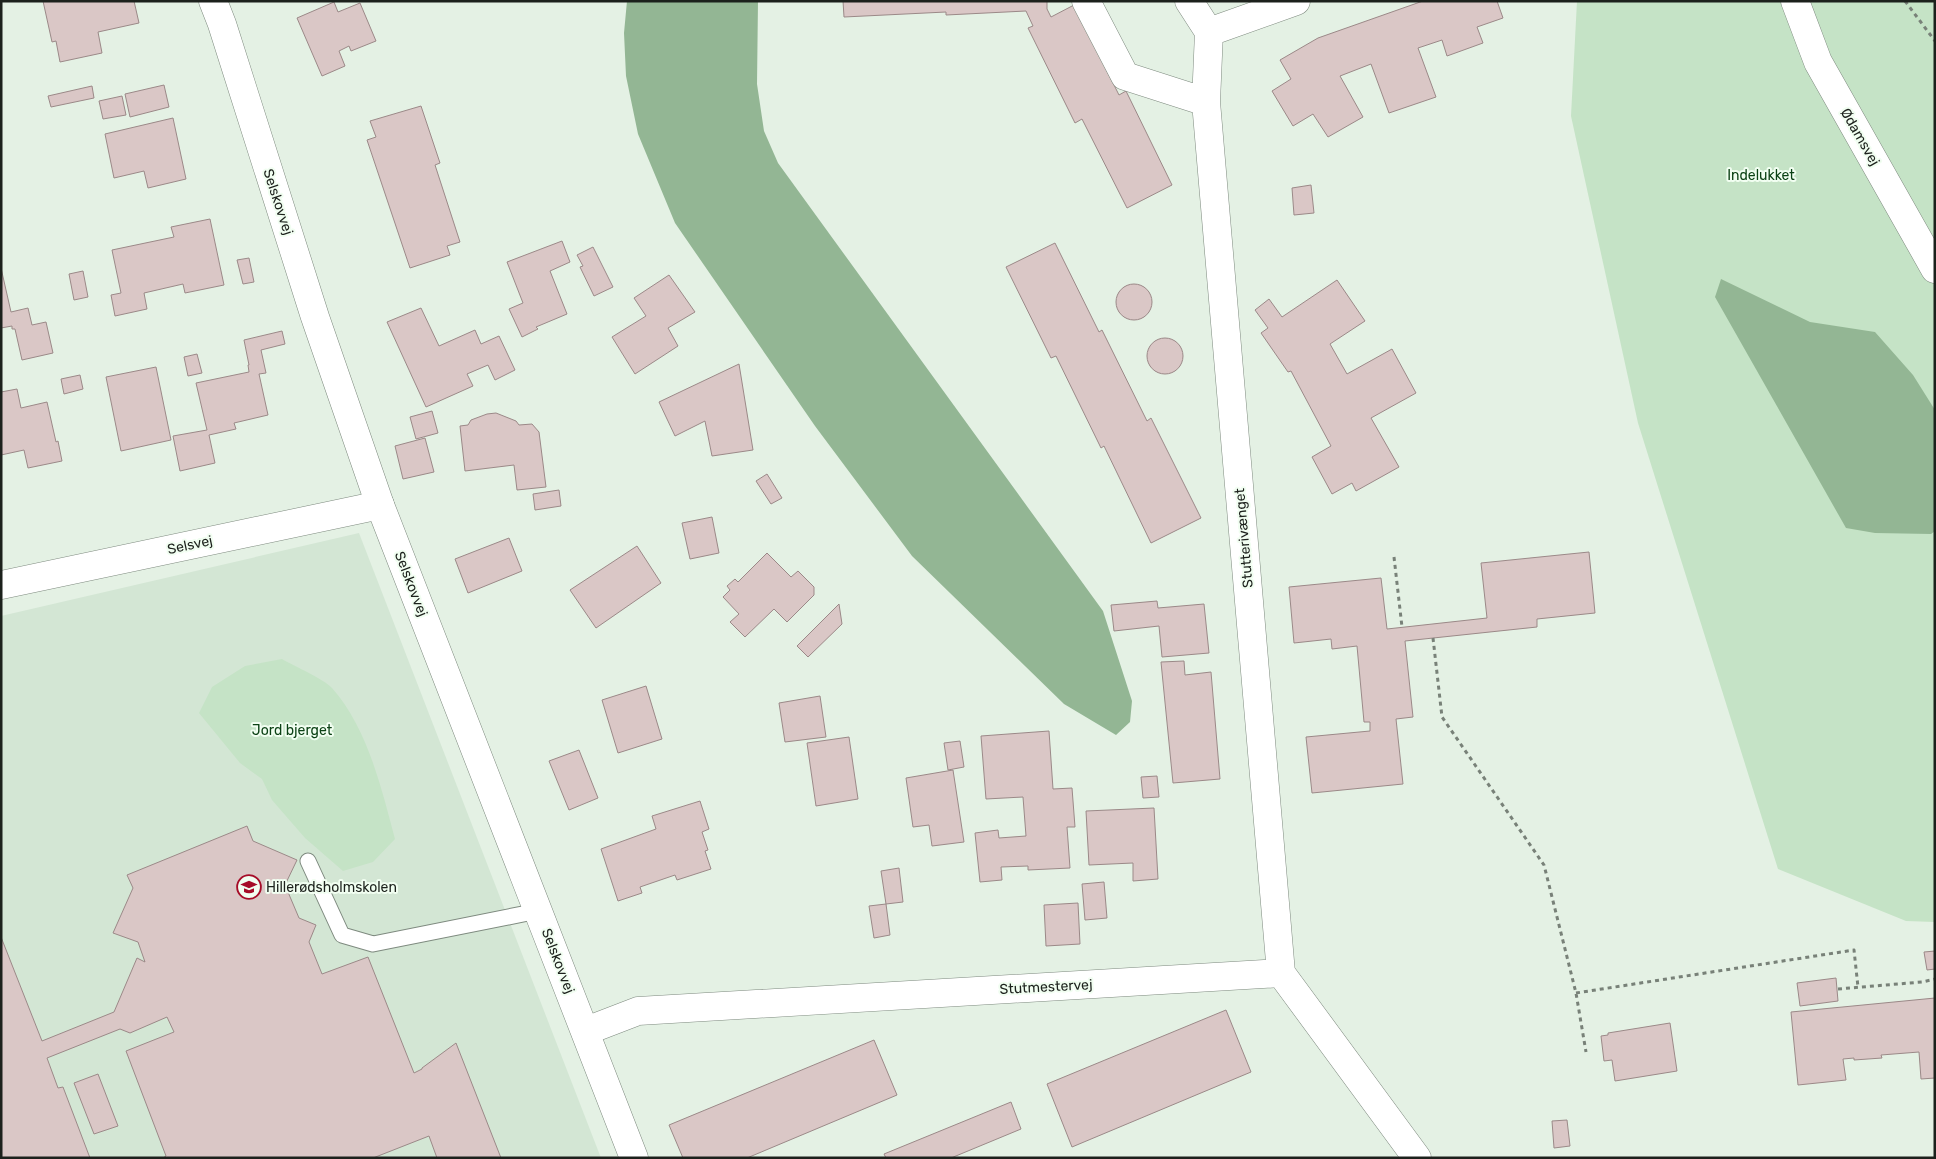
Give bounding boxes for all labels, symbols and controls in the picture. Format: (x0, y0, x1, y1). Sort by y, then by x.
street label: Ødamsvej (1837, 105, 1883, 169)
street label: Selskovvej (259, 167, 297, 237)
park label: Indelukket (1727, 167, 1795, 184)
street label: Stutterivænget (1231, 487, 1257, 589)
street label: Selsvej (166, 532, 214, 558)
street label: Selskovvej (391, 549, 431, 619)
park label: Jord bjerget (252, 722, 333, 739)
school or university icon: Hillerødsholmskolen (236, 874, 262, 900)
place label: Hillerødsholmskolen (266, 879, 397, 896)
street label: Selskovvej (538, 926, 578, 996)
street label: Stutmestervej (999, 976, 1093, 998)

